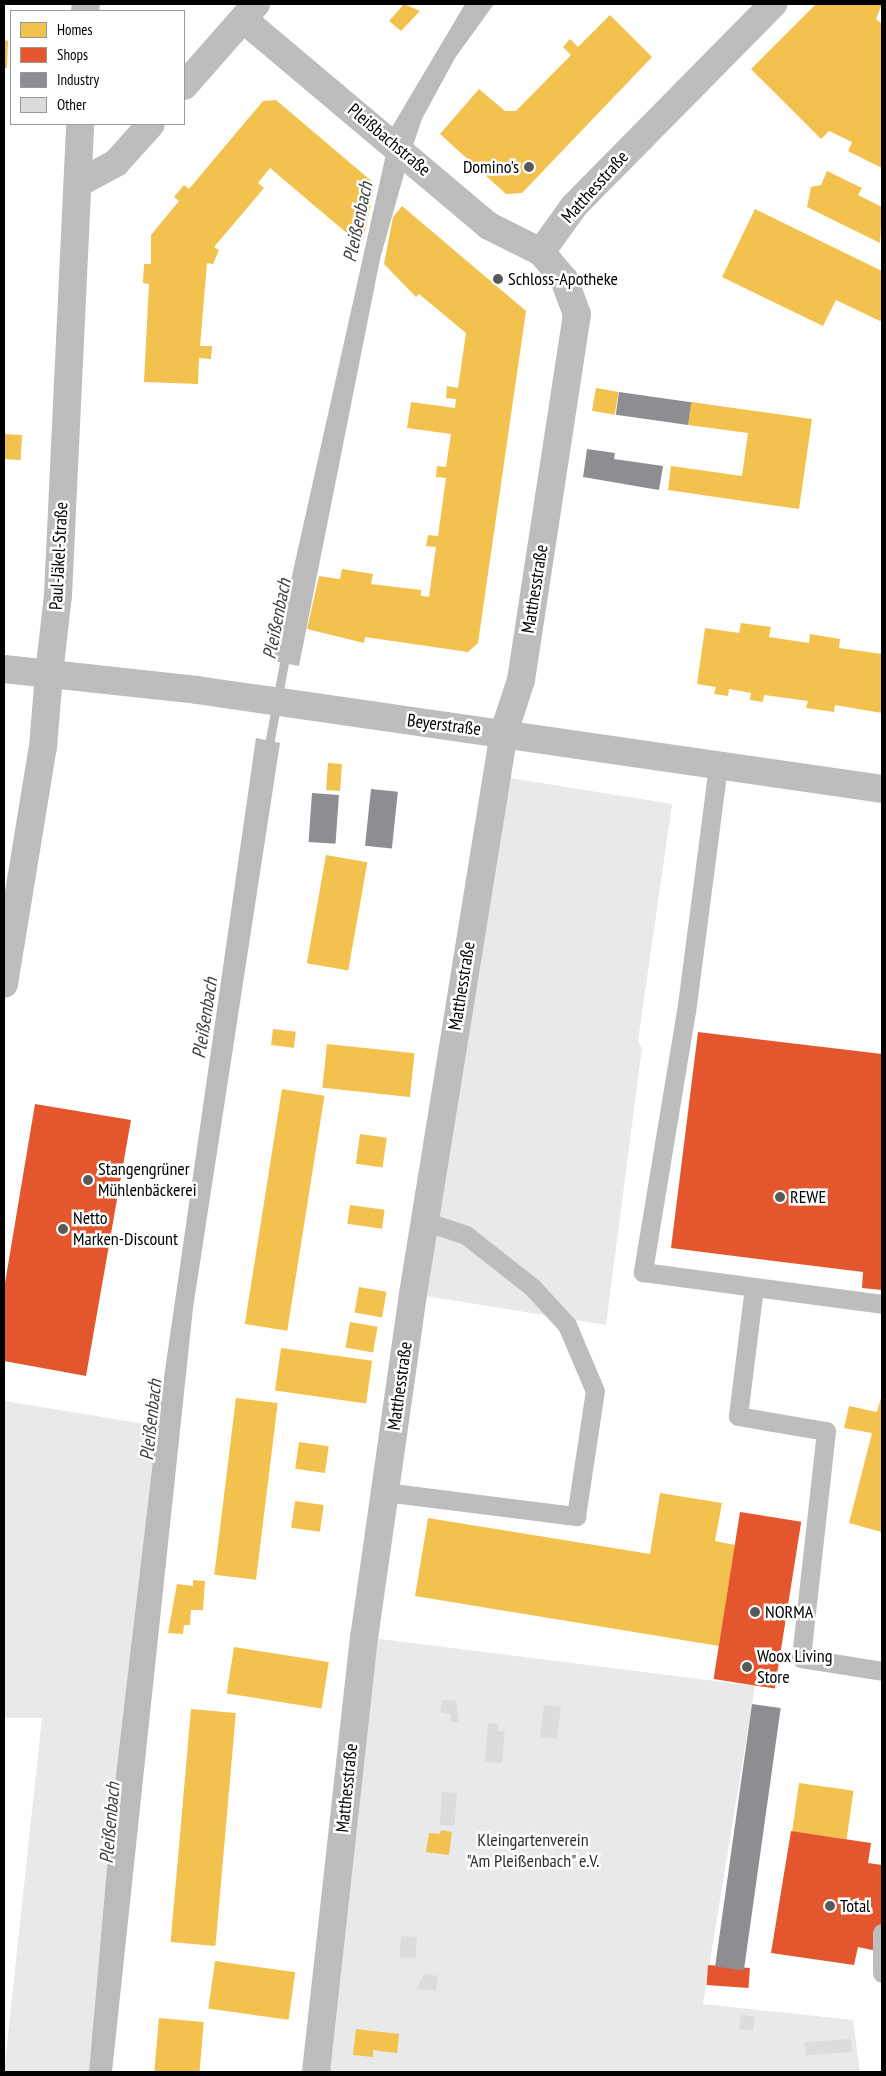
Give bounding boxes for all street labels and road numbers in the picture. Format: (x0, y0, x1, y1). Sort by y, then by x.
street label: Pleißbachstraße (343, 99, 435, 181)
street label: Matthesstraße (557, 147, 633, 227)
street label: Paul-Jäkel-Straße (45, 501, 73, 611)
street label: Matthesstraße (517, 543, 553, 635)
street label: Beyerstraße (406, 710, 482, 740)
street label: Matthesstraße (444, 940, 480, 1032)
street label: Matthesstraße (383, 1340, 417, 1432)
street label: Matthesstraße (332, 1742, 362, 1834)

